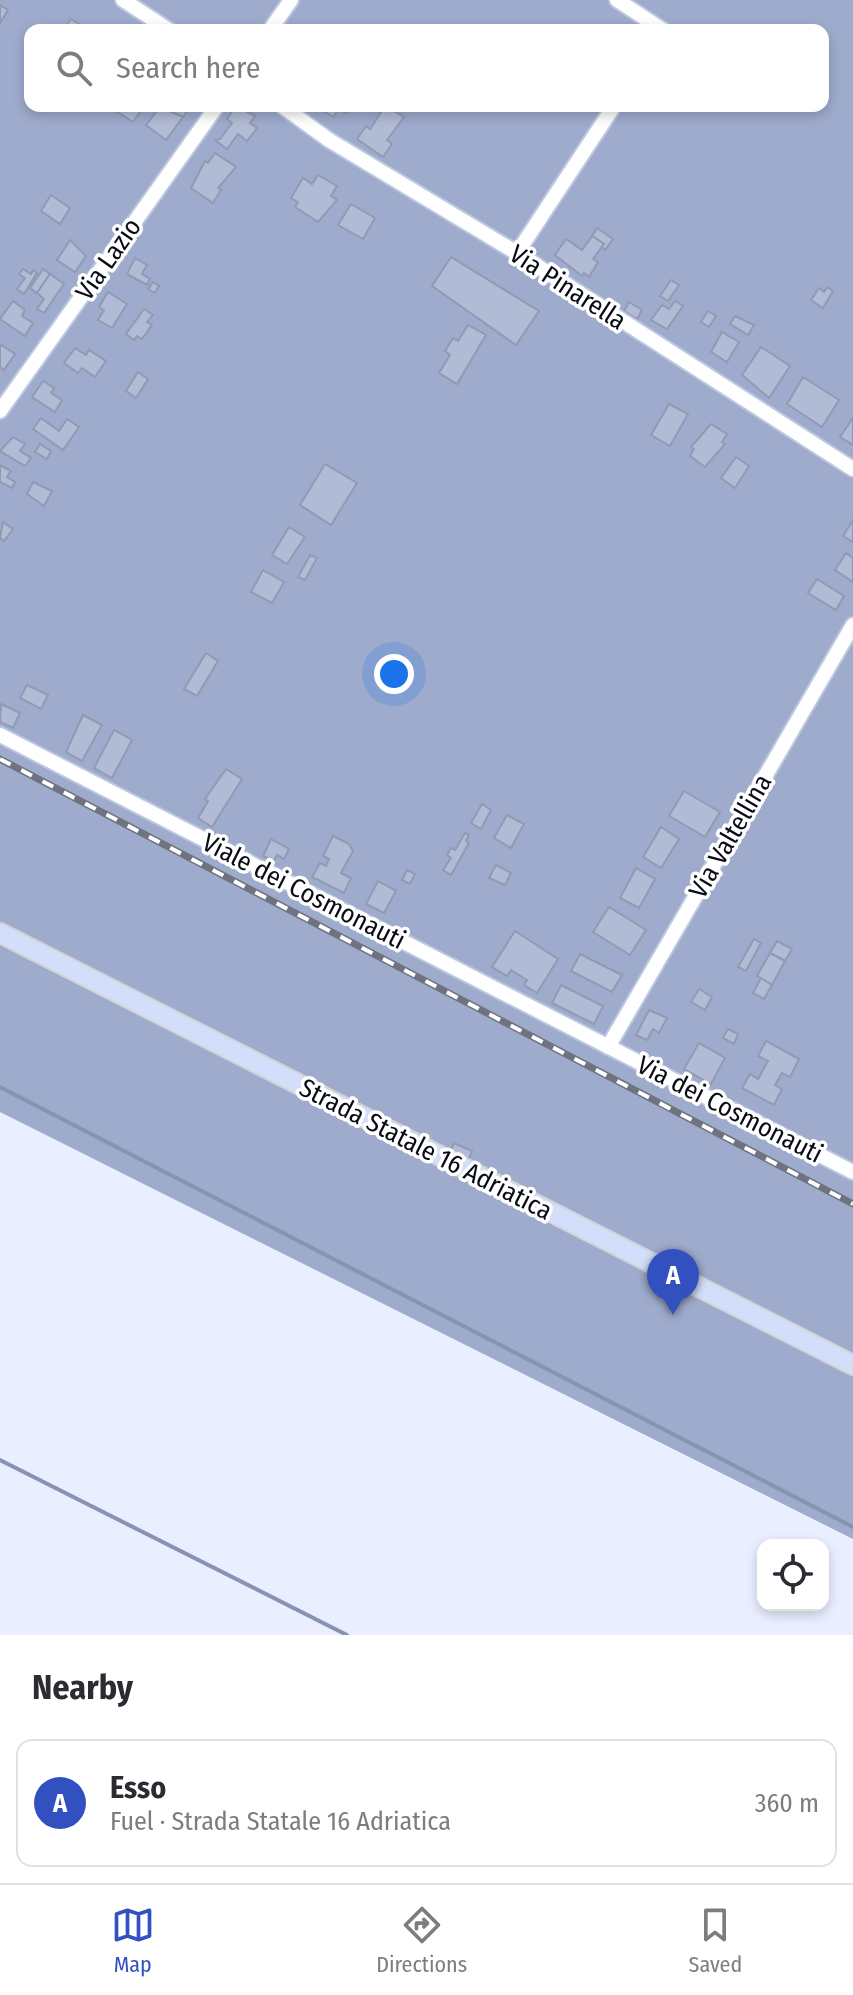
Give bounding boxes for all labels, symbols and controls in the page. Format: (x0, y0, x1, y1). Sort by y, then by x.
search box (24, 24, 829, 112)
icon: search (52, 46, 96, 90)
text: Search here (116, 50, 261, 86)
street label: Via Lazio (69, 212, 148, 306)
street label: Via Pinarella (504, 238, 632, 337)
your location (374, 654, 414, 694)
street label: Via Valtellina (683, 769, 778, 904)
street label: Viale dei Cosmonauti (197, 827, 410, 956)
street label: Via dei Cosmonauti (632, 1049, 828, 1170)
street label: Strada Statale 16 Adriatica (294, 1072, 557, 1227)
pin: A (647, 1249, 699, 1315)
map controls (757, 1539, 829, 1611)
button: locate (757, 1539, 829, 1611)
text: Nearby (32, 1667, 133, 1708)
text: Esso (110, 1770, 166, 1806)
text: A (53, 1788, 67, 1819)
text: 360 m (755, 1788, 819, 1819)
text: Fuel · Strada Statale 16 Adriatica (110, 1806, 451, 1837)
tab: Map (111, 1903, 155, 1978)
tab: Directions (376, 1903, 467, 1978)
tab: Saved (689, 1903, 742, 1978)

